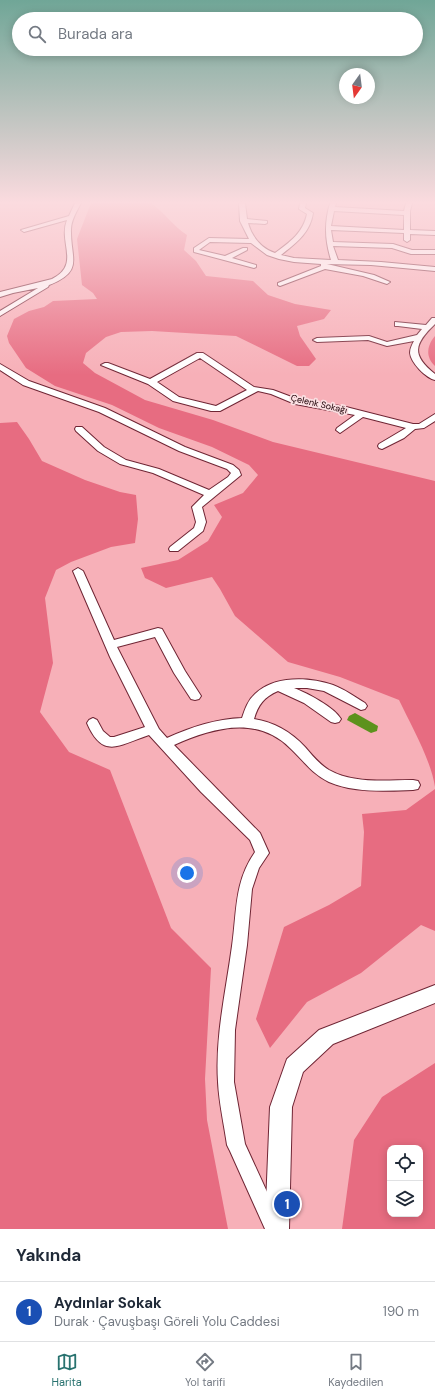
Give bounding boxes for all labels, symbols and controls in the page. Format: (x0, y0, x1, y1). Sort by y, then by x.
search box (12, 12, 423, 56)
icon: search (26, 23, 48, 45)
text: Burada ara (58, 24, 133, 44)
north arrow (339, 68, 375, 104)
street label: Çelenk Sokağı (290, 392, 348, 416)
your location (177, 863, 197, 883)
map controls (387, 1145, 423, 1217)
button: locate (387, 1145, 423, 1181)
button: layers (387, 1181, 423, 1217)
pin: 1 (274, 1189, 300, 1219)
text: Yakında (16, 1244, 81, 1266)
text: Aydınlar Sokak (54, 1293, 162, 1313)
text: 1 (27, 1303, 31, 1320)
text: 190 m (383, 1303, 419, 1320)
text: Durak · Çavuşbaşı Göreli Yolu Caddesi (54, 1313, 280, 1330)
tab: Harita (52, 1351, 82, 1389)
tab: Yol tarifi (185, 1351, 225, 1389)
tab: Kaydedilen (328, 1351, 383, 1389)

